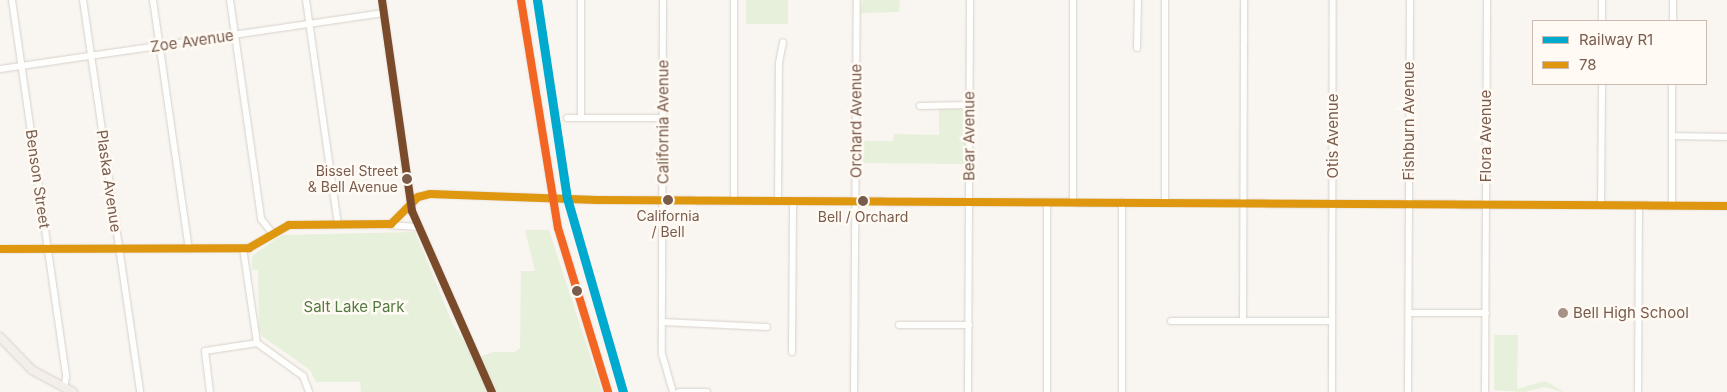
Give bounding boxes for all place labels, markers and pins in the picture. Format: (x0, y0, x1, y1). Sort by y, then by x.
place label: Bissel Street & Bell Avenue (308, 163, 398, 196)
marker: Bissel Street & Bell Avenue (402, 174, 412, 184)
marker: California / Bell (663, 195, 673, 205)
marker: Bell / Orchard (858, 196, 868, 206)
place label: California / Bell (636, 208, 700, 240)
place label: Bell / Orchard (818, 209, 908, 225)
unlabelled marker (572, 286, 582, 296)
place label: Bell High School (1573, 304, 1689, 322)
marker: Bell High School (1557, 307, 1569, 319)

